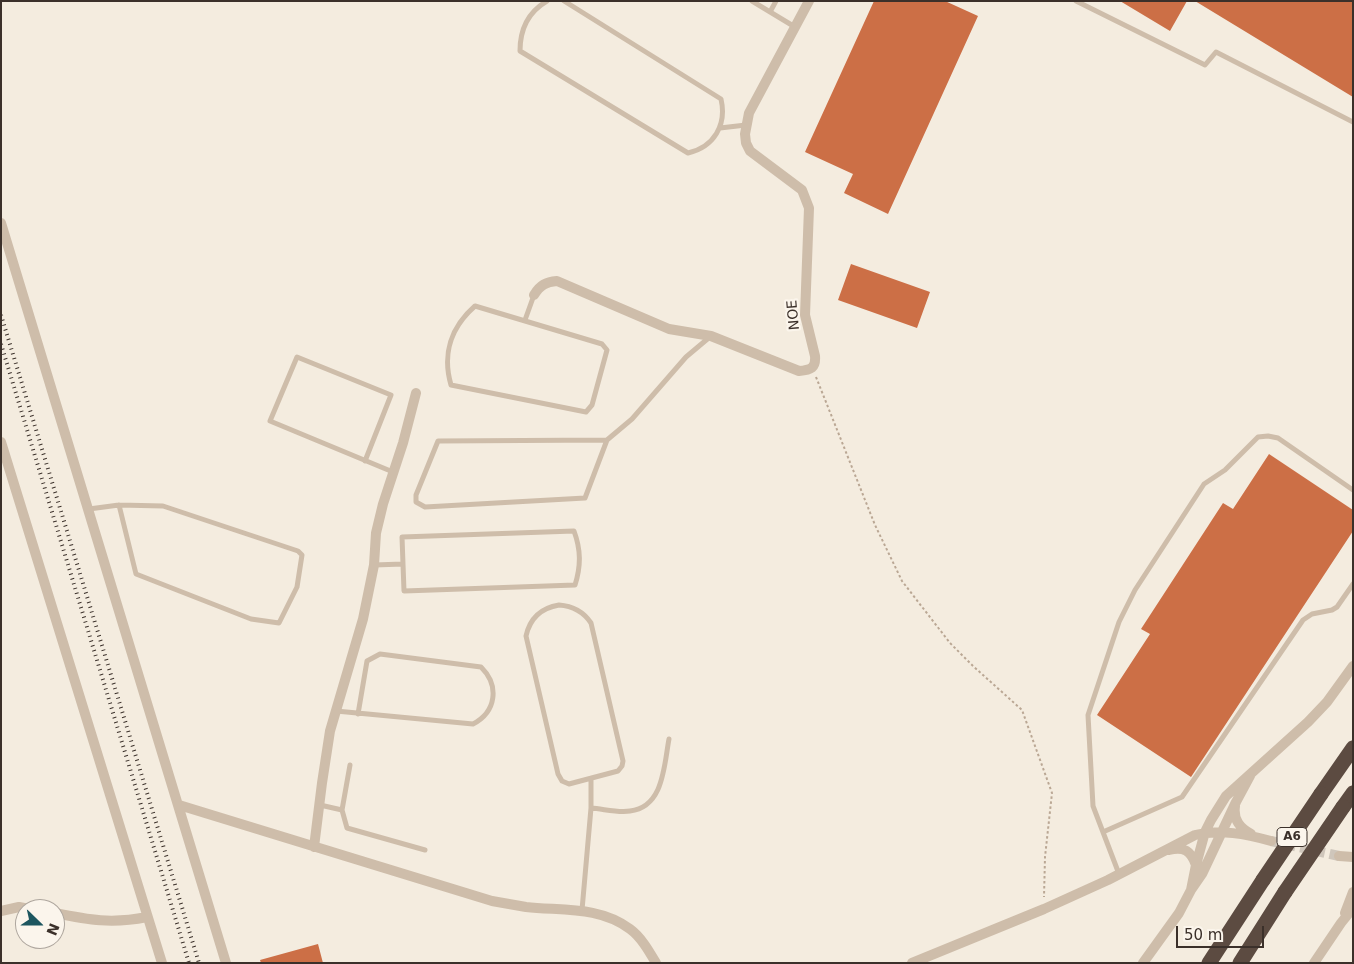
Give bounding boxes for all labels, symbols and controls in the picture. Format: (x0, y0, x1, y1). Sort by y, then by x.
street label: NOE (784, 299, 804, 331)
road number: Α6 (1277, 828, 1307, 846)
north arrow (15, 899, 65, 949)
scale bar (1179, 916, 1266, 948)
text: N (43, 921, 63, 938)
text: 50 m (1184, 926, 1222, 944)

